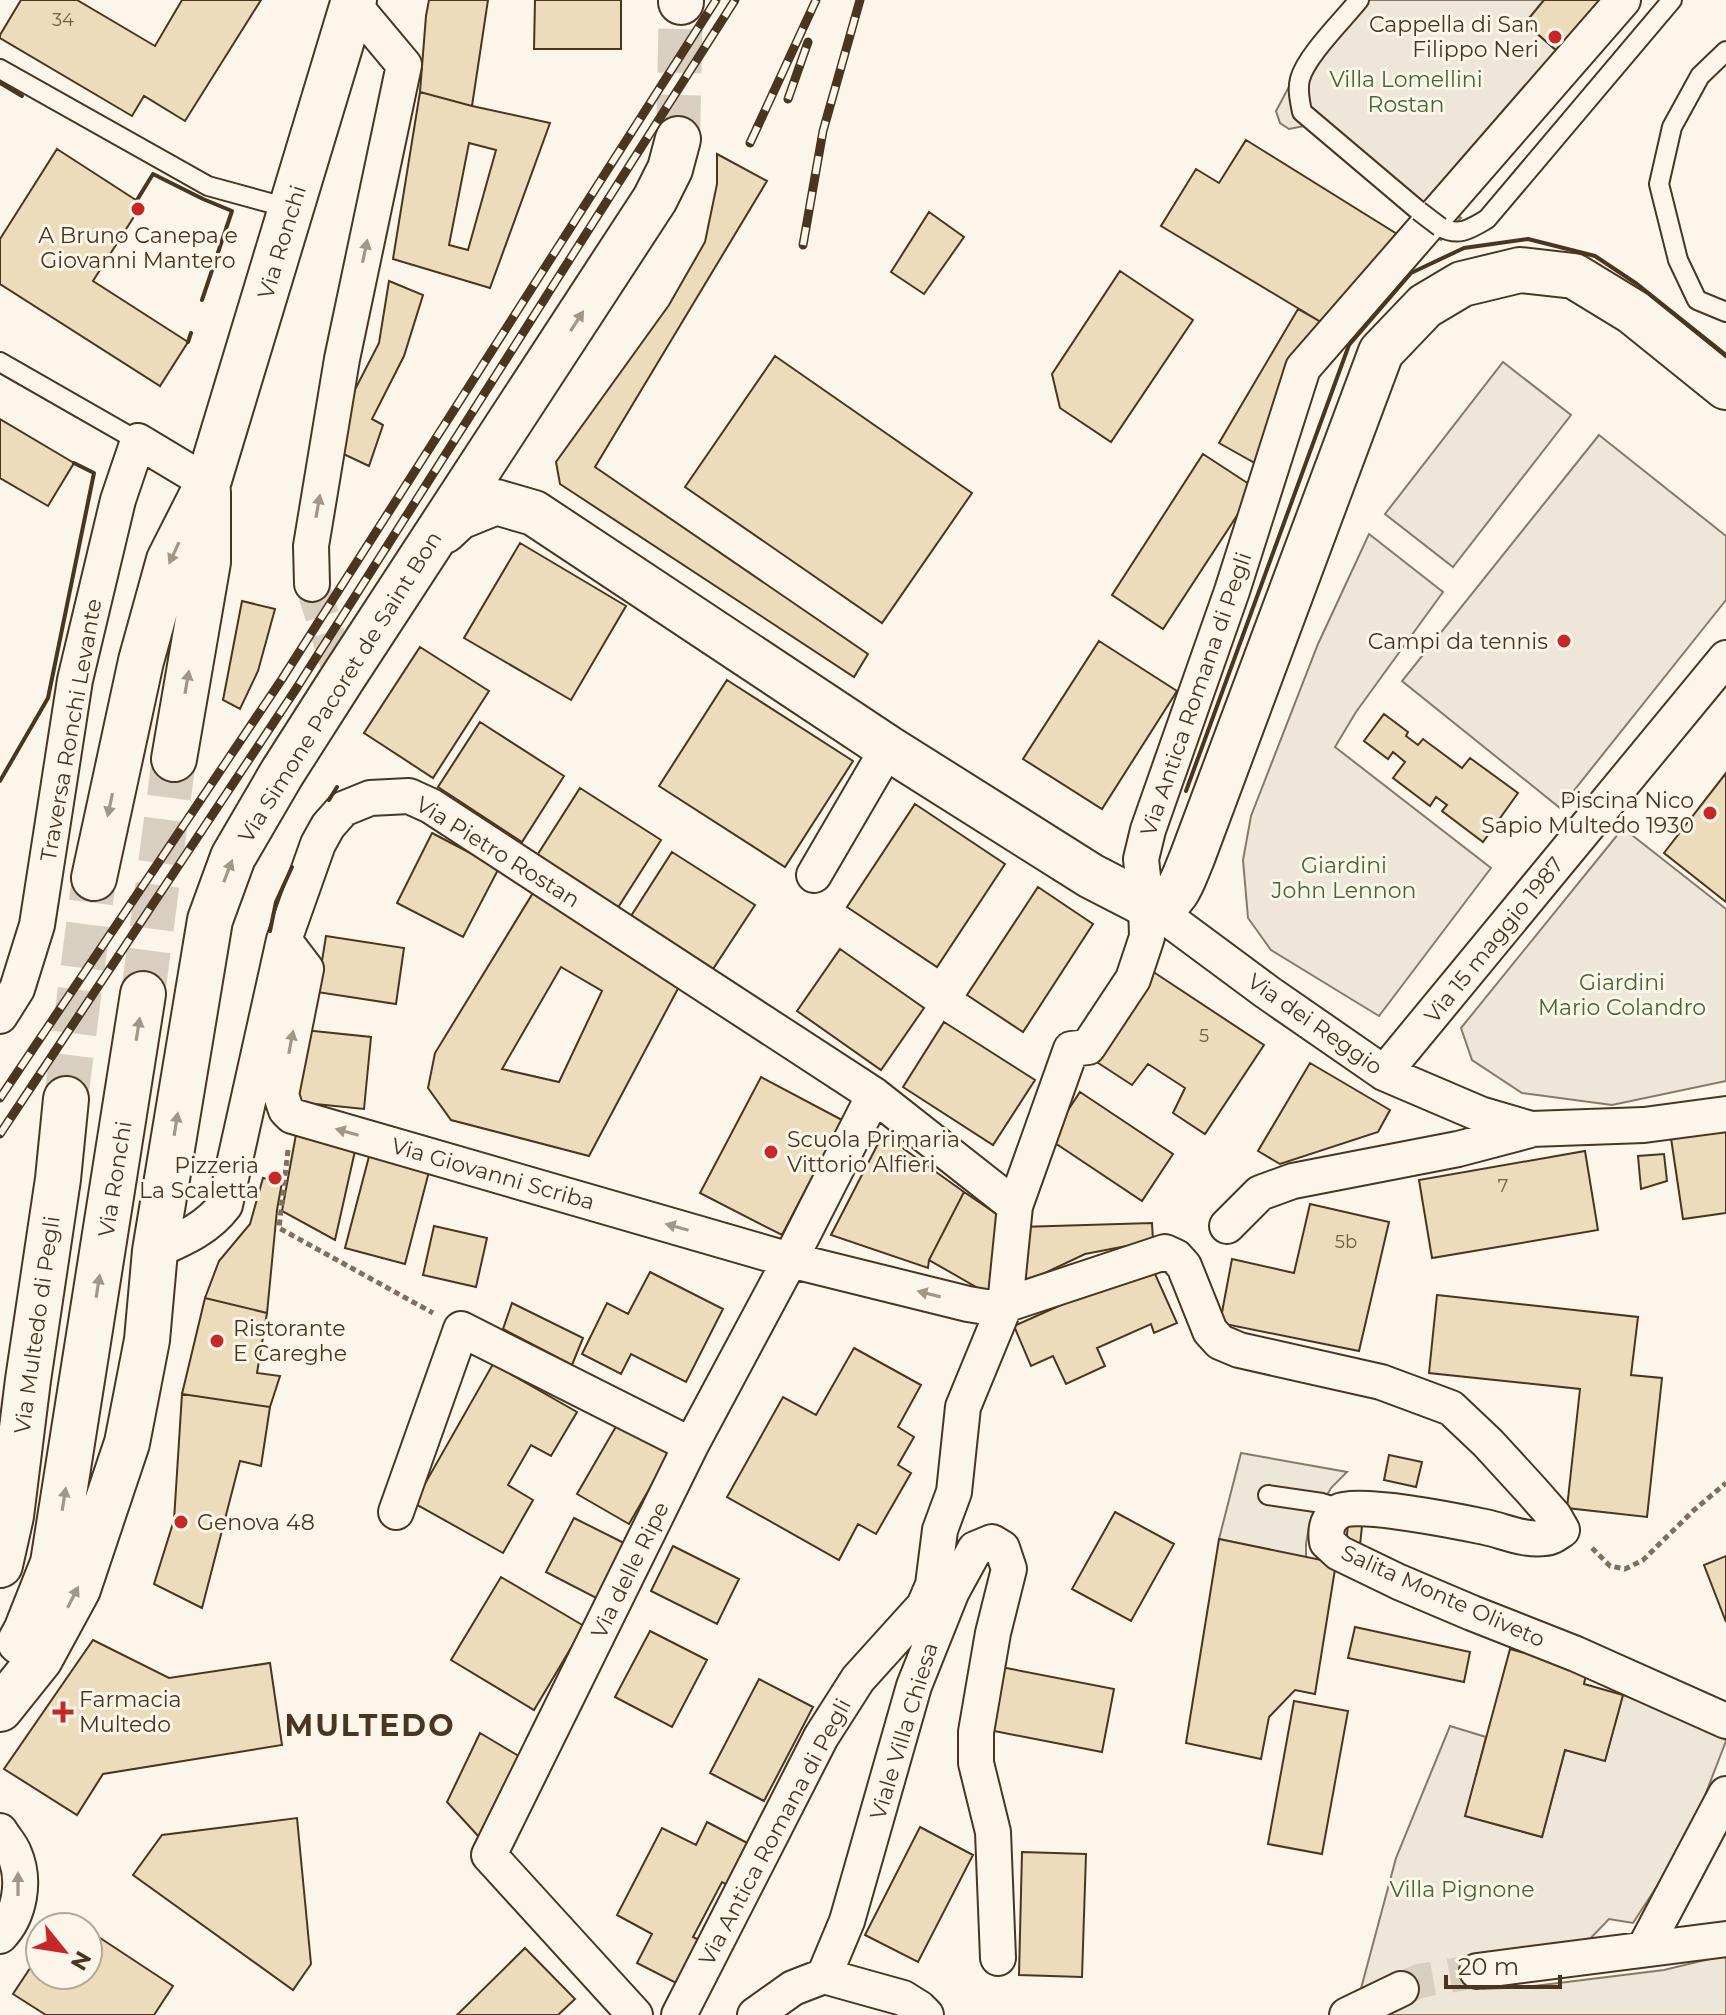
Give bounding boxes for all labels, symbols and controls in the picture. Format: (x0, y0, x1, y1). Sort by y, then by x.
house number: 34 (52, 9, 74, 31)
place label: Cappella di San Filippo Neri (1369, 11, 1539, 63)
marker: Cappella di San Filippo Neri (1546, 28, 1564, 46)
park label: Villa Lomellini Rostan (1329, 66, 1483, 118)
street label: Via Ronchi (252, 182, 312, 302)
marker: A Bruno Canepa e Giovanni Mantero (129, 200, 147, 218)
place label: A Bruno Canepa e Giovanni Mantero (38, 222, 238, 274)
one-way arrow (359, 238, 372, 263)
one-way arrow (569, 310, 583, 332)
one-way arrow (312, 493, 324, 518)
street label: Via Simone Pacoret de Saint Bon (233, 526, 447, 848)
one-way arrow (167, 541, 180, 565)
street label: Via Antica Romana di Pegli (1135, 549, 1257, 839)
street label: Traversa Ronchi Levante (35, 596, 107, 864)
place label: Campi da tennis (1368, 628, 1548, 655)
marker: Campi da tennis (1555, 632, 1573, 650)
one-way arrow (181, 669, 194, 694)
place label: Piscina Nico Sapio Multedo 1930 (1481, 787, 1694, 839)
street label: Via Pietro Rostan (411, 791, 585, 913)
one-way arrow (103, 792, 116, 817)
marker: Piscina Nico Sapio Multedo 1930 (1701, 804, 1719, 822)
street label: Via 15 maggio 1987 (1419, 851, 1569, 1029)
park label: Giardini John Lennon (1271, 852, 1416, 904)
one-way arrow (222, 859, 235, 883)
street label: Via dei Reggio (1242, 967, 1388, 1081)
park label: Giardini Mario Colandro (1538, 969, 1706, 1021)
one-way arrow (132, 1017, 145, 1042)
house number: 5 (1199, 1025, 1209, 1047)
one-way arrow (286, 1030, 298, 1055)
one-way arrow (170, 1112, 183, 1137)
street label: Via Ronchi (92, 1119, 138, 1239)
one-way arrow (334, 1125, 358, 1138)
place label: Scuola Primaria Vittorio Alfieri (787, 1126, 960, 1178)
street label: Via Giovanni Scriba (388, 1132, 598, 1216)
marker: Scuola Primaria Vittorio Alfieri (762, 1143, 780, 1161)
place label: Pizzeria La Scaletta (139, 1152, 259, 1204)
marker: Pizzeria La Scaletta (266, 1169, 284, 1187)
house number: 7 (1498, 1175, 1508, 1197)
street label: Via Multedo di Pegli (8, 1214, 66, 1436)
one-way arrow (665, 1220, 689, 1233)
house number: 5b (1335, 1231, 1357, 1253)
one-way arrow (92, 1273, 105, 1298)
one-way arrow (916, 1287, 941, 1300)
place label: Ristorante E Careghe (233, 1315, 347, 1367)
marker: Ristorante E Careghe (208, 1332, 226, 1350)
one-way arrow (58, 1487, 71, 1512)
street label: Via delle Ripe (585, 1497, 675, 1643)
place label: Genova 48 (197, 1509, 315, 1536)
marker: Genova 48 (172, 1513, 190, 1531)
street label: Salita Monte Oliveto (1337, 1539, 1549, 1653)
one-way arrow (66, 1586, 79, 1609)
street label: Viale Villa Chiesa (864, 1639, 944, 1823)
place label: Farmacia Multedo (79, 1686, 182, 1738)
street label: Via Antica Romana di Pegli (693, 1694, 857, 1970)
marker: Farmacia Multedo (54, 1703, 72, 1721)
district label: MULTEDO (285, 1707, 455, 1744)
one-way arrow (12, 1871, 24, 1896)
park label: Villa Pignone (1389, 1876, 1535, 1903)
north arrow (24, 1911, 104, 1991)
scale bar (1446, 1939, 1560, 1989)
text: N (65, 1946, 97, 1975)
text: 20 m (1458, 1952, 1519, 1981)

